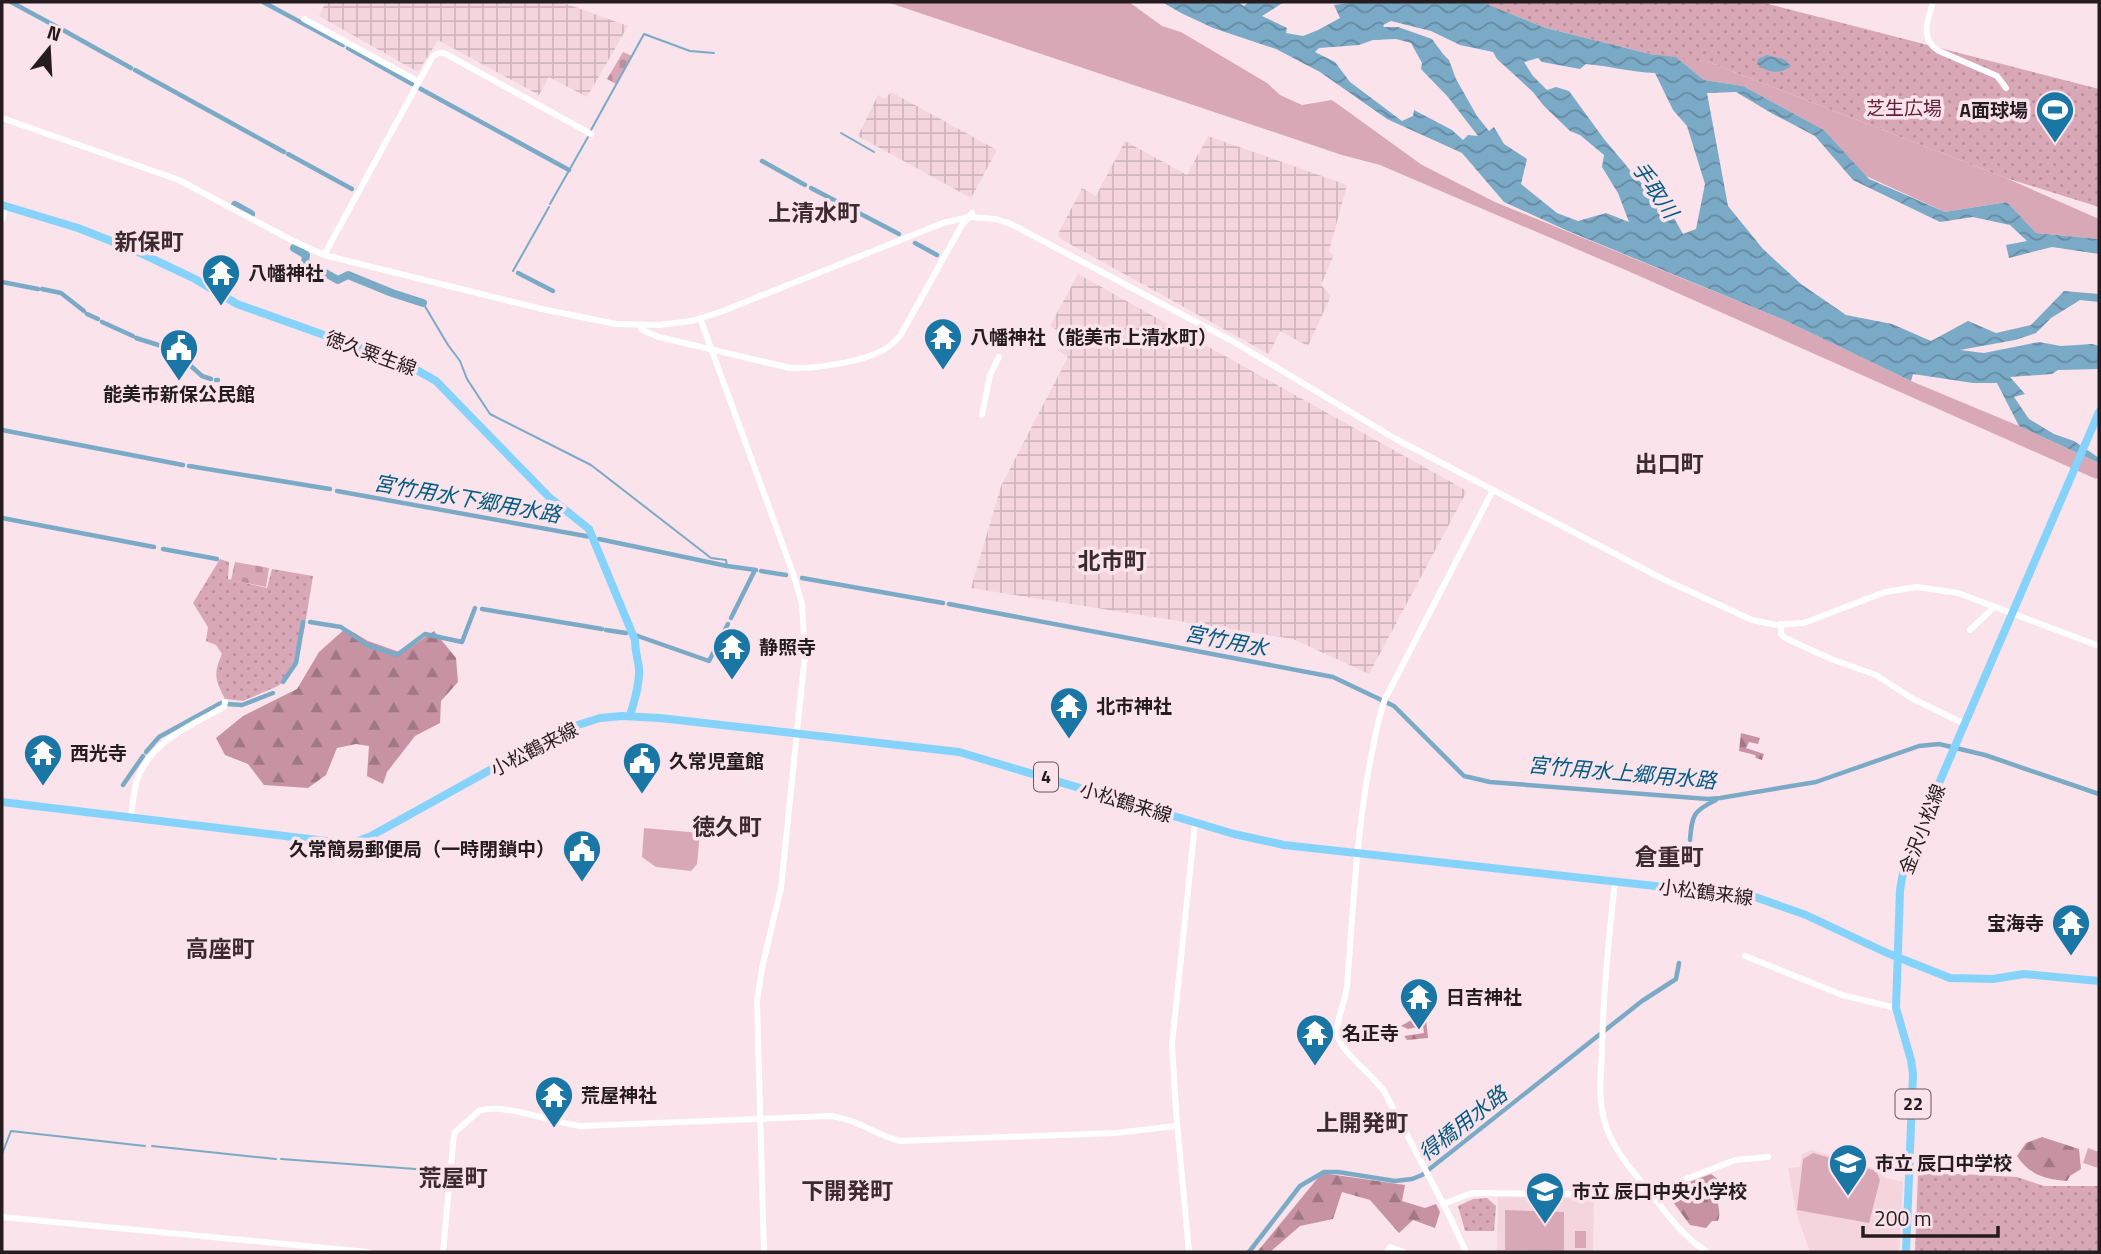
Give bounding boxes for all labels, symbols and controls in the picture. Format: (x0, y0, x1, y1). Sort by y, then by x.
north arrow (14, 14, 84, 84)
text: N (44, 17, 65, 48)
sports icon: A面球場 (2034, 89, 2076, 144)
park label: 芝生広場 (1866, 93, 1942, 122)
place label: A面球場 (1960, 95, 2028, 124)
water label: 手取川 (1625, 154, 1688, 226)
district label: 上清水町 (768, 195, 860, 230)
district label: 新保町 (115, 224, 184, 259)
temple icon: 八幡神社 (200, 252, 242, 307)
place label: 八幡神社 (248, 258, 324, 287)
temple icon: 八幡神社（能美市上清水町） (922, 316, 964, 371)
place label: 八幡神社（能美市上清水町） (970, 322, 1217, 351)
street label: 徳久粟生線 (322, 323, 421, 382)
public building icon: 能美市新保公民館 (158, 327, 200, 382)
place label: 能美市新保公民館 (103, 379, 255, 408)
district label: 出口町 (1635, 446, 1704, 481)
water label: 宮竹用水下郷用水路 (371, 466, 565, 531)
district label: 北市町 (1078, 543, 1147, 578)
water label: 宮竹用水 (1182, 616, 1272, 664)
temple icon: 静照寺 (711, 626, 753, 681)
place label: 静照寺 (759, 632, 816, 661)
temple icon: 北市神社 (1048, 685, 1090, 740)
place label: 北市神社 (1096, 691, 1172, 720)
street label: 小松鶴来線 (485, 714, 583, 783)
temple icon: 西光寺 (22, 732, 64, 787)
place label: 西光寺 (70, 738, 127, 767)
public building icon: 久常児童館 (621, 740, 663, 795)
place label: 久常児童館 (669, 746, 764, 775)
water label: 宮竹用水上郷用水路 (1527, 748, 1720, 796)
road number: 4 (1034, 762, 1058, 792)
street label: 小松鶴来線 (1076, 774, 1176, 829)
street label: 金沢小松線 (1891, 779, 1952, 878)
district label: 徳久町 (693, 809, 762, 844)
public building icon: 久常簡易郵便局（一時閉鎖中） (561, 828, 603, 883)
place label: 久常簡易郵便局（一時閉鎖中） (289, 834, 555, 863)
district label: 倉重町 (1635, 839, 1704, 874)
street label: 小松鶴来線 (1657, 871, 1755, 912)
temple icon: 宝海寺 (2050, 902, 2092, 957)
place label: 宝海寺 (1987, 908, 2044, 937)
district label: 高座町 (186, 931, 255, 966)
temple icon: 日吉神社 (1398, 976, 1440, 1031)
place label: 日吉神社 (1446, 982, 1522, 1011)
temple icon: 名正寺 (1294, 1012, 1336, 1067)
place label: 名正寺 (1342, 1018, 1399, 1047)
temple icon: 荒屋神社 (533, 1074, 575, 1129)
water label: 得橋用水路 (1411, 1077, 1515, 1168)
place label: 荒屋神社 (581, 1080, 657, 1109)
road number: 22 (1896, 1090, 1930, 1119)
district label: 上開発町 (1316, 1105, 1408, 1140)
school or university icon: 市立 辰口中学校 (1827, 1142, 1869, 1197)
place label: 市立 辰口中学校 (1875, 1148, 2012, 1177)
district label: 荒屋町 (419, 1160, 488, 1195)
school or university icon: 市立 辰口中央小学校 (1524, 1170, 1566, 1225)
district label: 下開発町 (801, 1173, 893, 1208)
place label: 市立 辰口中央小学校 (1572, 1176, 1747, 1205)
scale bar (1863, 1194, 1998, 1238)
text: 200 m (1874, 1202, 1931, 1234)

